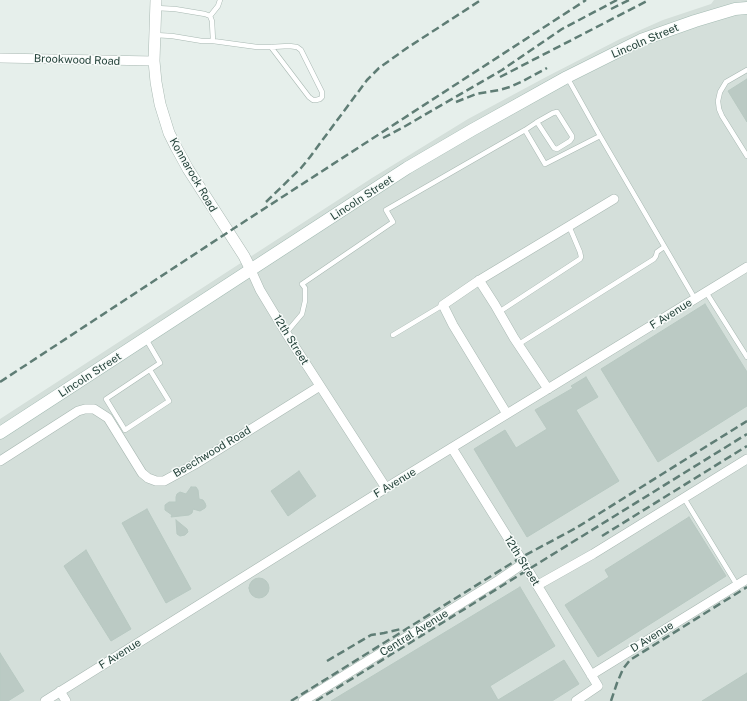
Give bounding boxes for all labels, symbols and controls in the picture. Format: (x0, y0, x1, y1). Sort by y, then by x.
street label: Lincoln Street (609, 21, 681, 61)
street label: Brookwood Road (34, 52, 120, 68)
street label: Konnarock Road (166, 136, 220, 214)
street label: Lincoln Street (328, 173, 396, 223)
street label: F Avenue (648, 296, 694, 332)
street label: 12th Street (270, 313, 312, 367)
street label: Lincoln Street (56, 350, 124, 400)
street label: Beechwood Road (171, 424, 253, 480)
street label: F Avenue (371, 465, 419, 501)
street label: 12th Street (501, 534, 543, 588)
street label: Central Avenue (377, 607, 451, 659)
street label: D Avenue (628, 619, 676, 655)
street label: F Avenue (97, 636, 143, 672)

